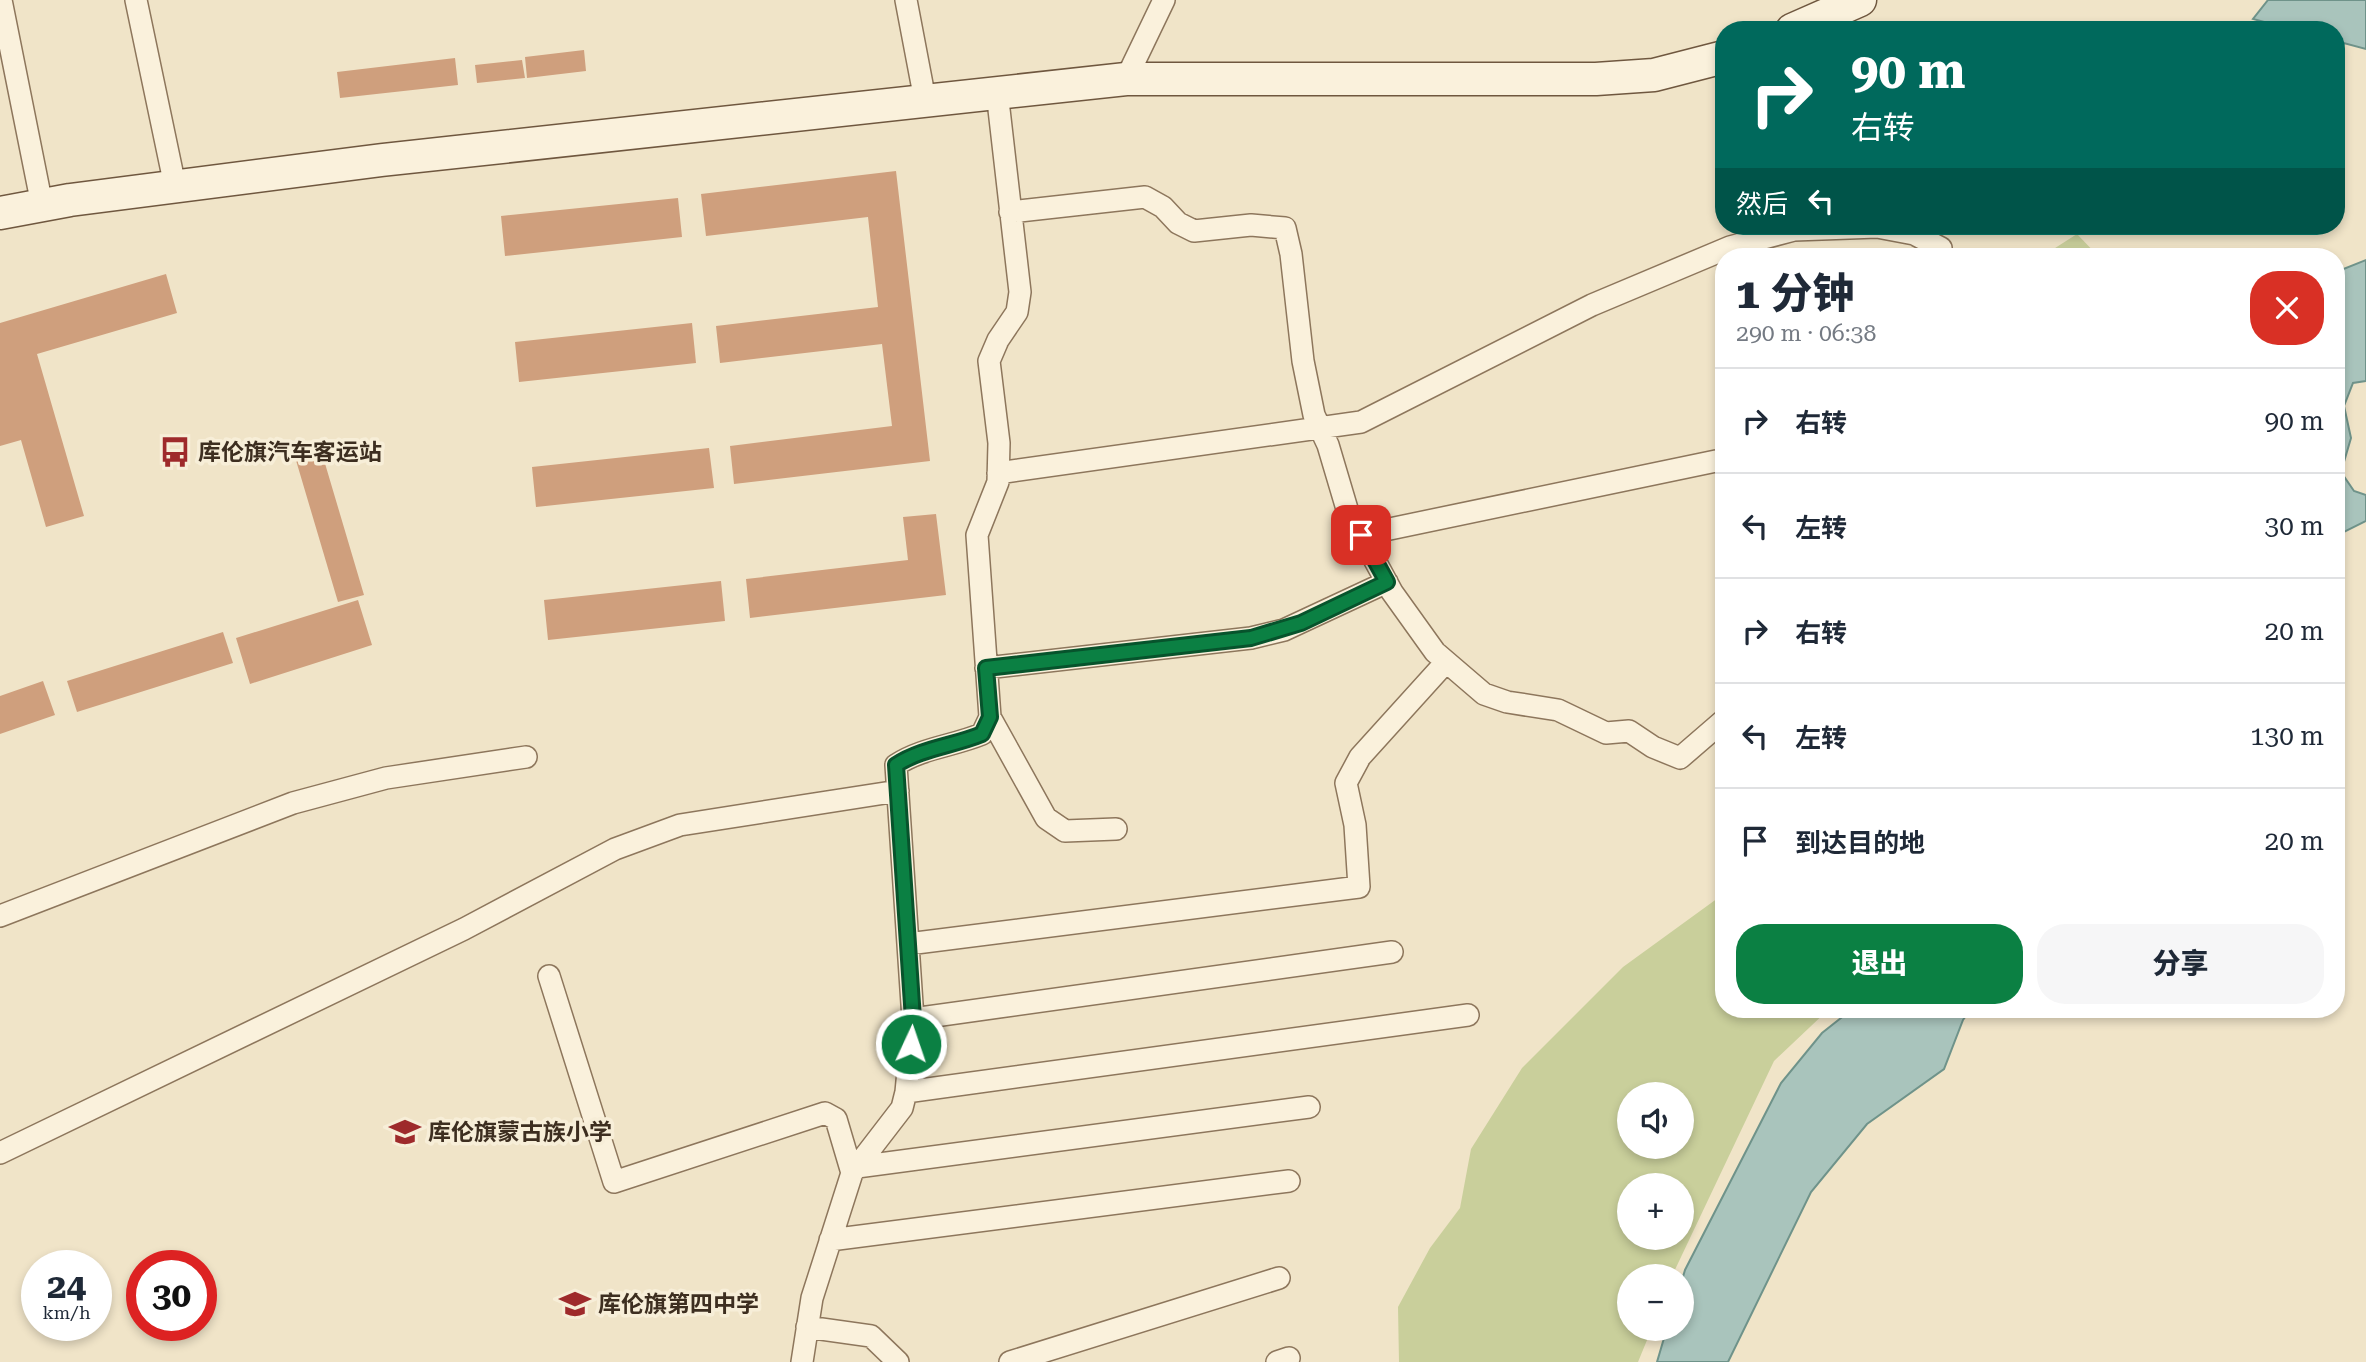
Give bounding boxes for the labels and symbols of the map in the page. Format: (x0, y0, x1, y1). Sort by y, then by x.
bus stop icon: 库伦旗汽车客运站 (158, 435, 192, 469)
place label: 库伦旗汽车客运站 (198, 439, 382, 466)
pin (1331, 505, 1391, 565)
position arrow (874, 1007, 948, 1081)
school or university icon: 库伦旗蒙古族小学 (388, 1115, 422, 1149)
place label: 库伦旗蒙古族小学 (428, 1119, 612, 1146)
speed limit sign: 30 (126, 1250, 217, 1341)
school or university icon: 库伦旗第四中学 (558, 1287, 592, 1321)
place label: 库伦旗第四中学 (598, 1291, 759, 1318)

